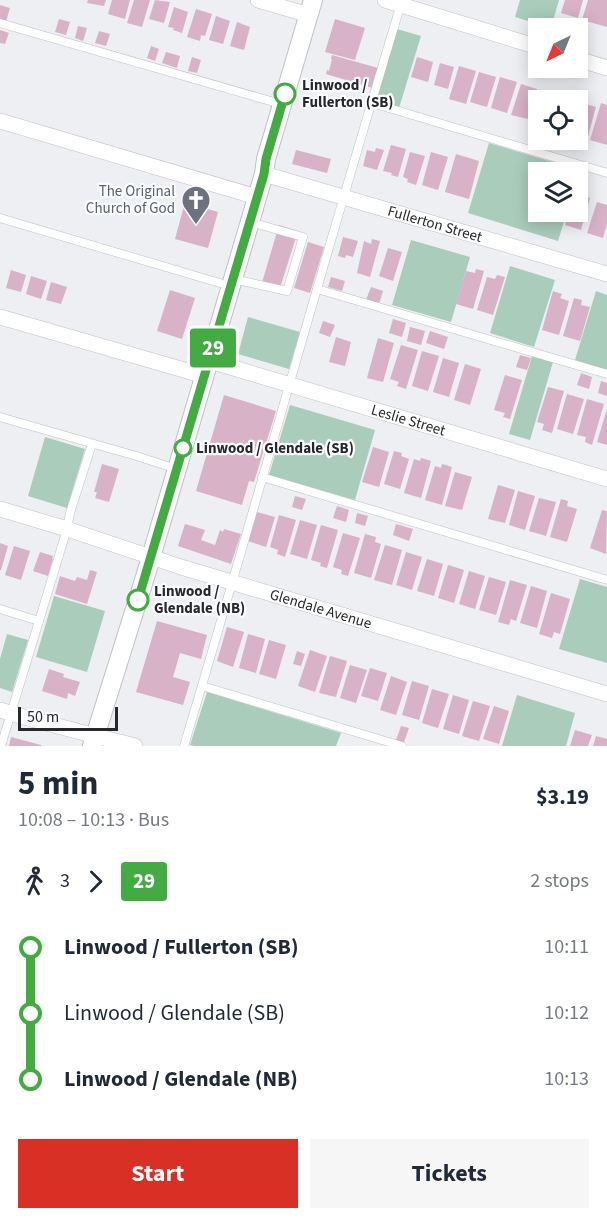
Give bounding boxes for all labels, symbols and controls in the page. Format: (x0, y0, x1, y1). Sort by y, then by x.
north arrow (528, 18, 588, 78)
map controls (528, 18, 588, 222)
place label: Linwood / Fullerton (SB) (302, 75, 394, 113)
marker: Linwood / Fullerton (SB) (274, 83, 296, 105)
button: locate (528, 90, 588, 150)
button: layers (528, 162, 588, 222)
place label: The Original Church of God (86, 181, 175, 219)
church icon: The Original Church of God (180, 184, 212, 226)
street label: Fullerton Street (385, 201, 485, 248)
line badge: 29 (186, 328, 240, 368)
text: 29 (202, 333, 224, 363)
street label: Leslie Street (369, 399, 448, 441)
place label: Linwood / Glendale (SB) (196, 438, 354, 459)
marker: Linwood / Glendale (SB) (174, 439, 192, 457)
place label: Linwood / Glendale (NB) (154, 581, 245, 619)
street label: Glendale Avenue (267, 584, 374, 634)
marker: Linwood / Glendale (NB) (127, 589, 149, 611)
scale bar (18, 704, 118, 732)
text: 50 m (27, 706, 59, 728)
text: 5 min (18, 760, 98, 807)
text: $3.19 (536, 781, 589, 813)
text: 10:08 – 10:13 · Bus (18, 806, 169, 834)
icon: walk (18, 865, 51, 898)
icon: forward (79, 865, 112, 898)
text: 29 (133, 866, 155, 896)
text: 3 (60, 867, 70, 895)
text: 2 stops (530, 867, 589, 895)
text: Linwood / Fullerton (SB) (64, 931, 298, 963)
text: 10:11 (544, 933, 589, 961)
text: Linwood / Glendale (SB) (64, 997, 285, 1029)
text: 10:12 (544, 999, 589, 1027)
text: Linwood / Glendale (NB) (64, 1063, 298, 1095)
text: 10:13 (544, 1065, 589, 1093)
button: Start (18, 1139, 298, 1208)
button: Tickets (310, 1139, 589, 1208)

